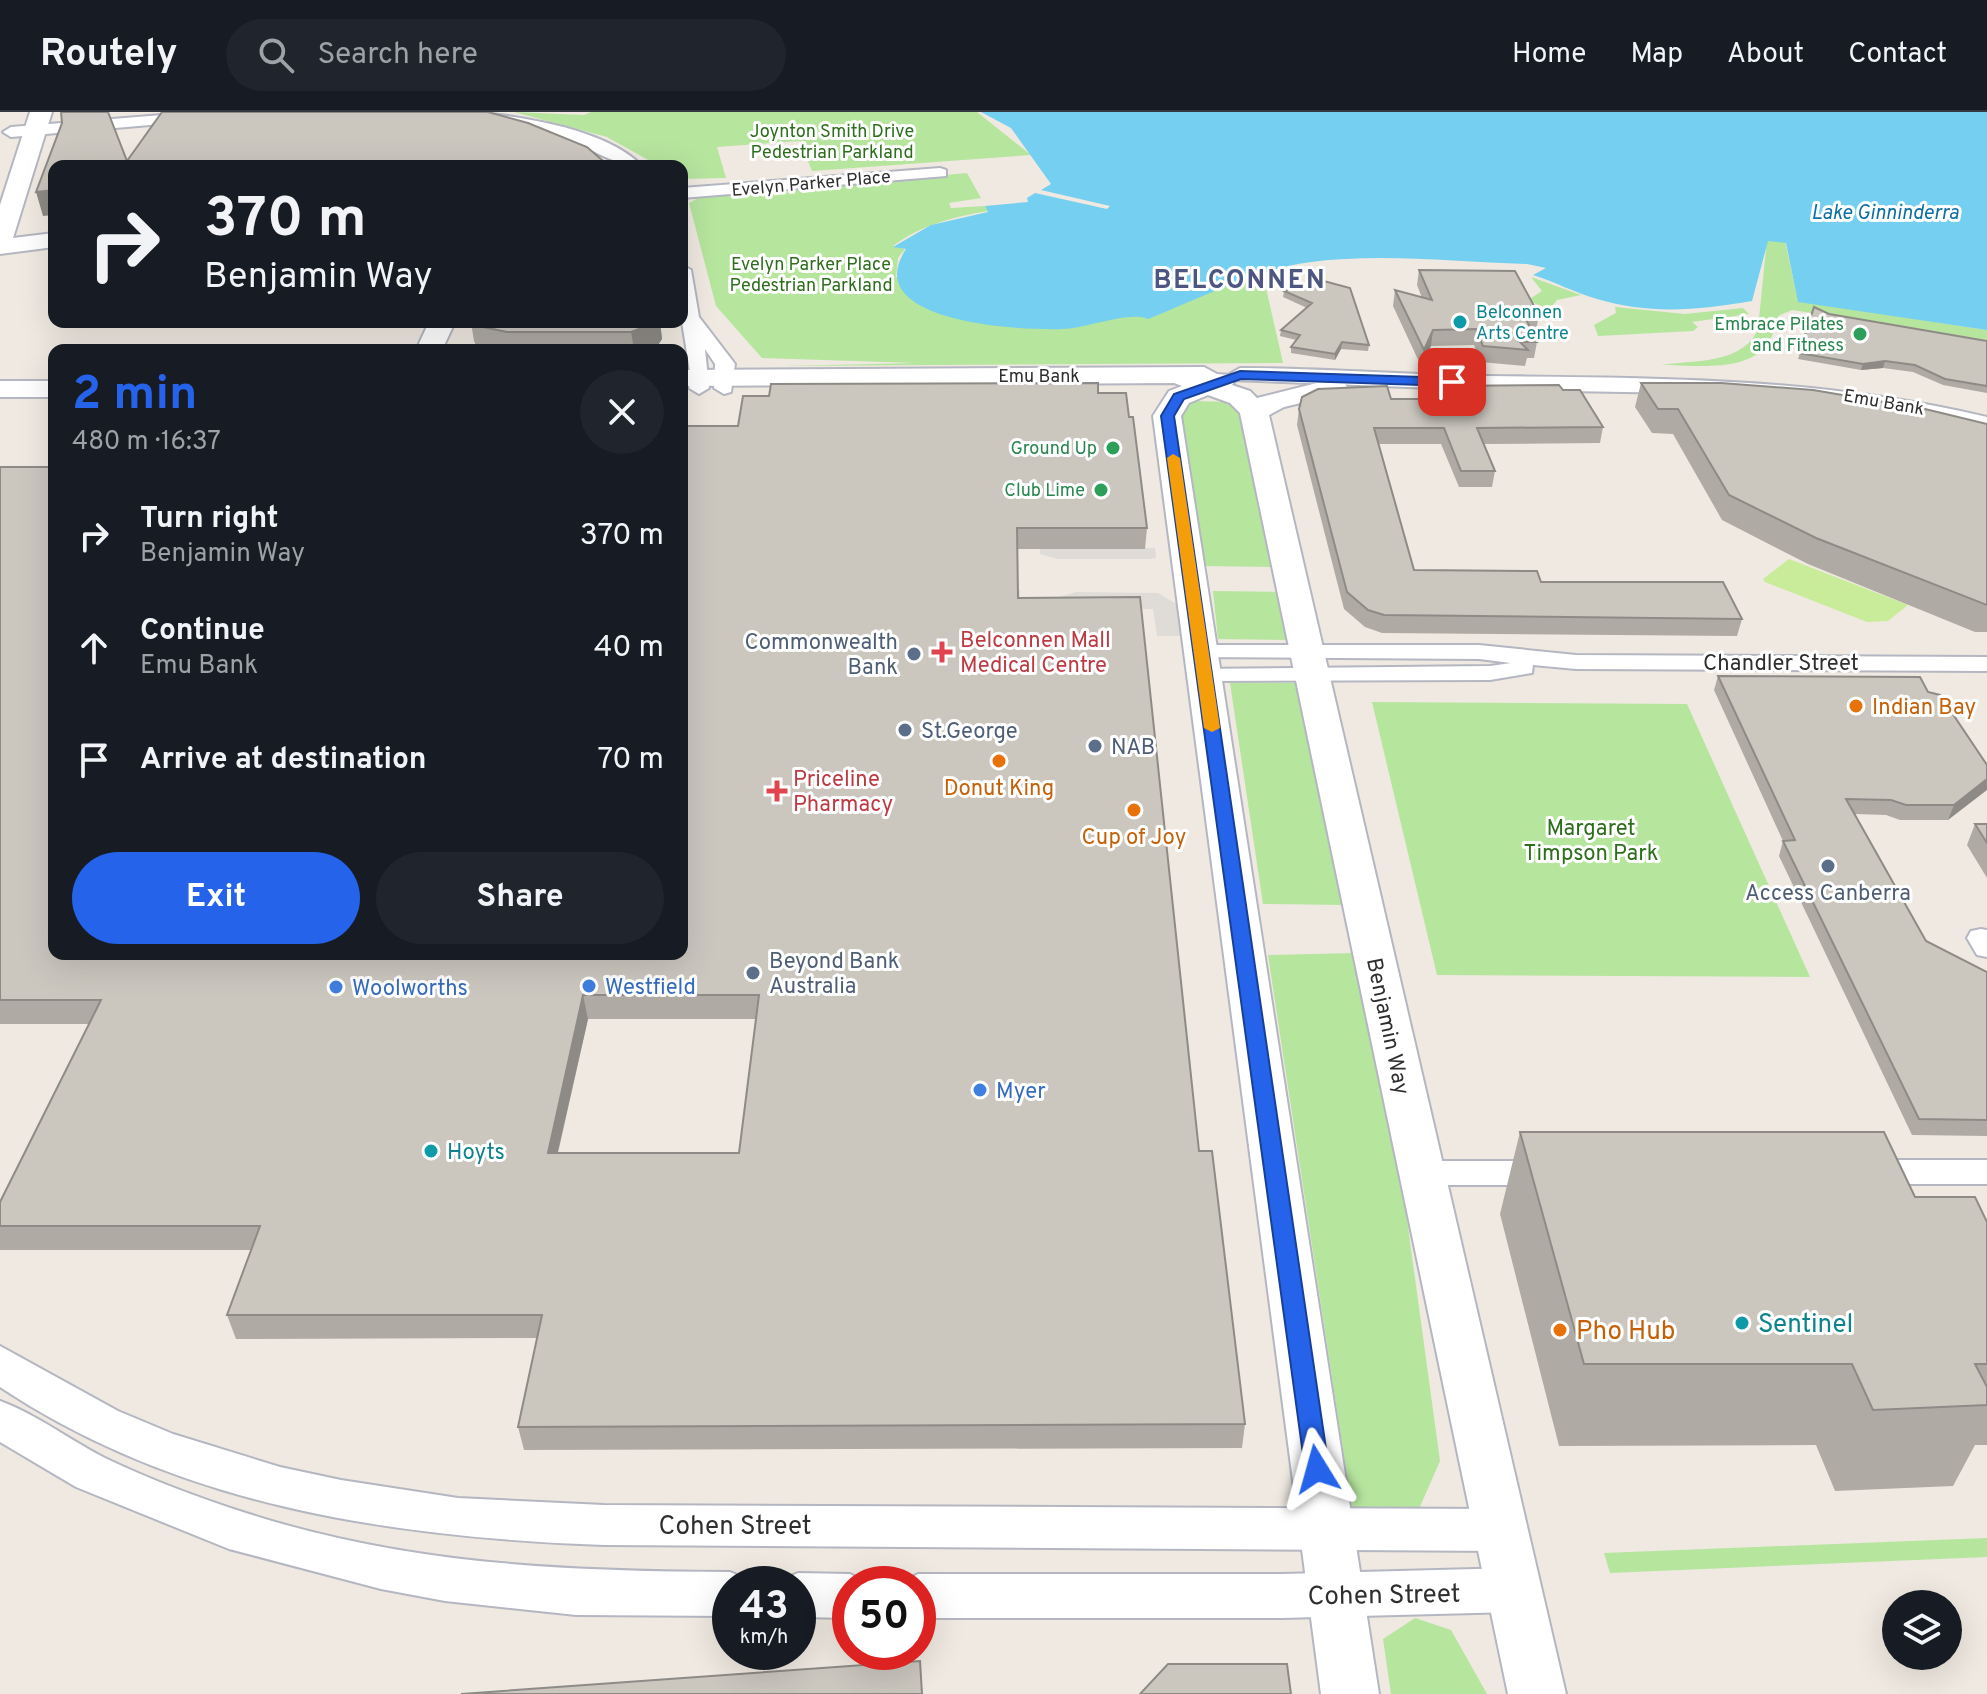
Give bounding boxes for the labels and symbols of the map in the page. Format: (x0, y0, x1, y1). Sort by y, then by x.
park label: Joynton Smith Drive Pedestrian Parkland (750, 121, 914, 165)
street label: Evelyn Parker Place (731, 166, 892, 203)
water label: Lake Ginninderra (1811, 201, 1959, 227)
park label: Evelyn Parker Place Pedestrian Parkland (729, 254, 893, 298)
district label: BELCONNEN (1153, 265, 1327, 298)
place label: Belconnen Arts Centre (1476, 302, 1569, 346)
marker: Belconnen Arts Centre (1451, 313, 1469, 331)
place label: Embrace Pilates and Fitness (1714, 314, 1844, 358)
marker: Embrace Pilates and Fitness (1851, 325, 1869, 343)
pin (1418, 348, 1486, 416)
street label: Emu Bank (998, 366, 1080, 389)
street label: Emu Bank (1842, 385, 1926, 422)
place label: Ground Up (1010, 438, 1097, 461)
marker: Ground Up (1104, 439, 1122, 457)
place label: Club Lime (1004, 480, 1085, 503)
marker: Club Lime (1092, 481, 1110, 499)
place label: Belconnen Mall Medical Centre (960, 628, 1111, 680)
place label: Commonwealth Bank (744, 630, 898, 682)
marker: Belconnen Mall Medical Centre (931, 641, 953, 663)
marker: Commonwealth Bank (905, 645, 923, 663)
street label: Chandler Street (1703, 651, 1859, 678)
place label: Indian Bay (1872, 695, 1976, 722)
marker: Indian Bay (1847, 697, 1865, 715)
place label: St.George (921, 719, 1018, 746)
marker: St.George (896, 721, 914, 739)
place label: NAB (1111, 735, 1155, 762)
marker: NAB (1086, 737, 1104, 755)
marker: Donut King (990, 752, 1008, 770)
place label: Priceline Pharmacy (793, 767, 893, 819)
place label: Donut King (944, 776, 1054, 803)
marker: Priceline Pharmacy (768, 782, 786, 800)
marker: Cup of Joy (1125, 801, 1143, 819)
park label: Margaret Timpson Park (1524, 816, 1658, 868)
place label: Cup of Joy (1082, 825, 1186, 852)
marker: Access Canberra (1819, 857, 1837, 875)
place label: Access Canberra (1745, 881, 1911, 908)
place label: Beyond Bank Australia (769, 949, 900, 1001)
street label: Benjamin Way (1359, 955, 1414, 1098)
marker: Beyond Bank Australia (744, 964, 762, 982)
place label: Westfield (605, 975, 696, 1002)
place label: Woolworths (352, 976, 468, 1003)
marker: Westfield (580, 977, 598, 995)
marker: Woolworths (327, 978, 345, 996)
place label: Myer (996, 1079, 1046, 1106)
marker: Myer (971, 1081, 989, 1099)
place label: Hoyts (447, 1140, 505, 1167)
marker: Hoyts (422, 1142, 440, 1160)
place label: Sentinel (1758, 1309, 1853, 1342)
marker: Sentinel (1733, 1314, 1751, 1332)
place label: Pho Hub (1576, 1316, 1675, 1349)
marker: Pho Hub (1551, 1321, 1569, 1339)
position arrow (1275, 1427, 1359, 1511)
street label: Cohen Street (658, 1511, 812, 1544)
speed limit sign: 50 (832, 1566, 936, 1670)
street label: Cohen Street (1307, 1579, 1461, 1614)

